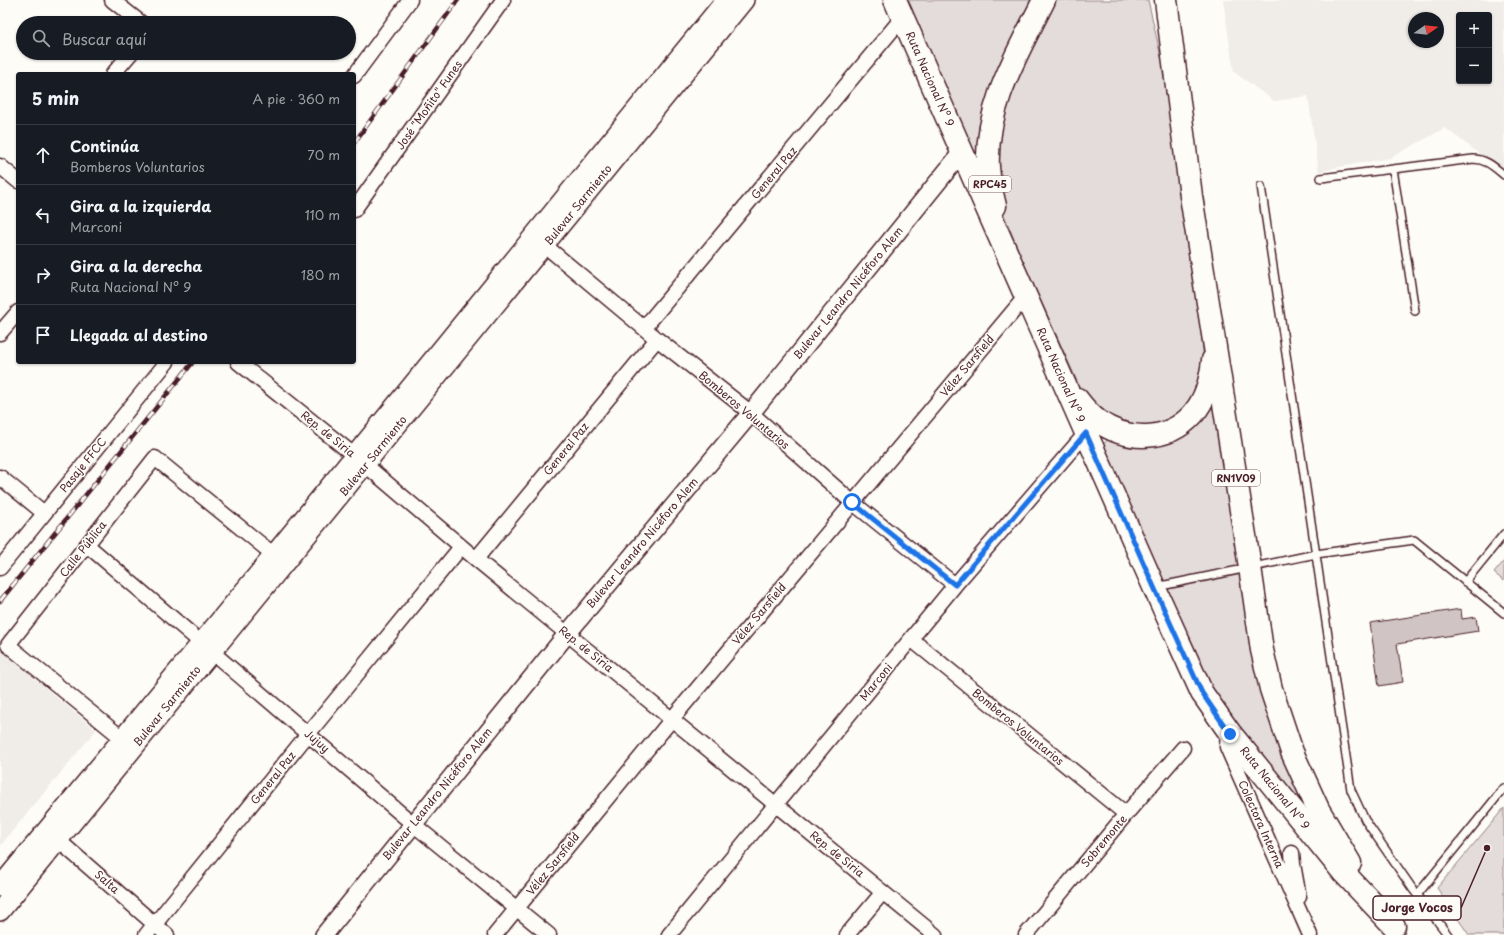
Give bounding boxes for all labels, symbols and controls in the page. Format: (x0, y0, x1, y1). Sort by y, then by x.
north arrow (1408, 12, 1444, 48)
map controls (1456, 12, 1492, 84)
button: + (1456, 12, 1492, 48)
search box (16, 16, 356, 60)
icon: search (30, 27, 52, 49)
text: Buscar aquí (62, 27, 146, 50)
street label: Ruta Nacional Nº 9 (902, 28, 959, 129)
button: − (1456, 48, 1492, 84)
street label: José "Moñito" Funes (391, 57, 466, 153)
text: 5 min (32, 85, 79, 111)
text: A pie · 360 m (252, 89, 340, 108)
text: Continúa (70, 134, 139, 157)
street label: General Paz (747, 143, 801, 203)
icon: ahead (32, 144, 54, 166)
text: 70 m (307, 145, 340, 164)
text: Bomberos Voluntarios (70, 157, 205, 176)
street label: Bulevar Sarmiento (540, 161, 616, 249)
road number: RPC45 (969, 176, 1011, 192)
text: Gira a la izquierda (70, 194, 211, 217)
icon: left (32, 204, 54, 226)
text: 110 m (305, 205, 340, 224)
text: Marconi (70, 217, 122, 236)
street label: Bulevar Leandro Nicéforo Alem (789, 223, 907, 363)
text: Gira a la derecha (70, 254, 202, 277)
icon: right (32, 264, 54, 286)
text: 180 m (301, 265, 340, 284)
text: Ruta Nacional Nº 9 (70, 277, 192, 296)
text: Llegada al destino (70, 323, 208, 346)
icon: arrive (32, 324, 54, 346)
street label: Ruta Nacional Nº 9 (1033, 324, 1090, 425)
street label: Vélez Sarsfield (936, 331, 998, 400)
street label: Bomberos Voluntarios (695, 367, 793, 453)
street label: Rep. de Siria (297, 406, 359, 461)
street label: Bulevar Sarmiento (335, 412, 411, 500)
street label: General Paz (539, 419, 592, 479)
street label: Pasaje FFCC (55, 434, 110, 496)
road number: RN1V09 (1212, 470, 1260, 486)
street label: Bulevar Leandro Nicéforo Alem (582, 473, 702, 612)
route start (843, 493, 861, 511)
street label: Calle Pública (55, 517, 110, 581)
street label: Vélez Sarsfield (728, 579, 790, 648)
street label: Rep. de Siria (555, 621, 617, 676)
street label: Marconi (855, 659, 896, 704)
street label: Bulevar Sarmiento (129, 662, 205, 750)
street label: Bomberos Voluntarios (969, 684, 1068, 769)
street label: Bulevar Leandro Nicéforo Alem (378, 724, 496, 864)
street label: Jujuy (301, 725, 334, 756)
route end (1221, 725, 1239, 743)
street label: Ruta Nacional Nº 9 (1236, 742, 1314, 833)
street label: General Paz (246, 748, 299, 808)
street label: Colectora Interna (1234, 777, 1289, 871)
street label: Sobremonte (1077, 811, 1131, 871)
street label: Rep. de Siria (806, 826, 868, 881)
street label: Vélez Sarsfield (522, 829, 583, 899)
street label: Salta (91, 866, 124, 897)
callout: Jorge Vocos (1373, 896, 1461, 920)
text: Jorge Vocos (1381, 898, 1453, 916)

